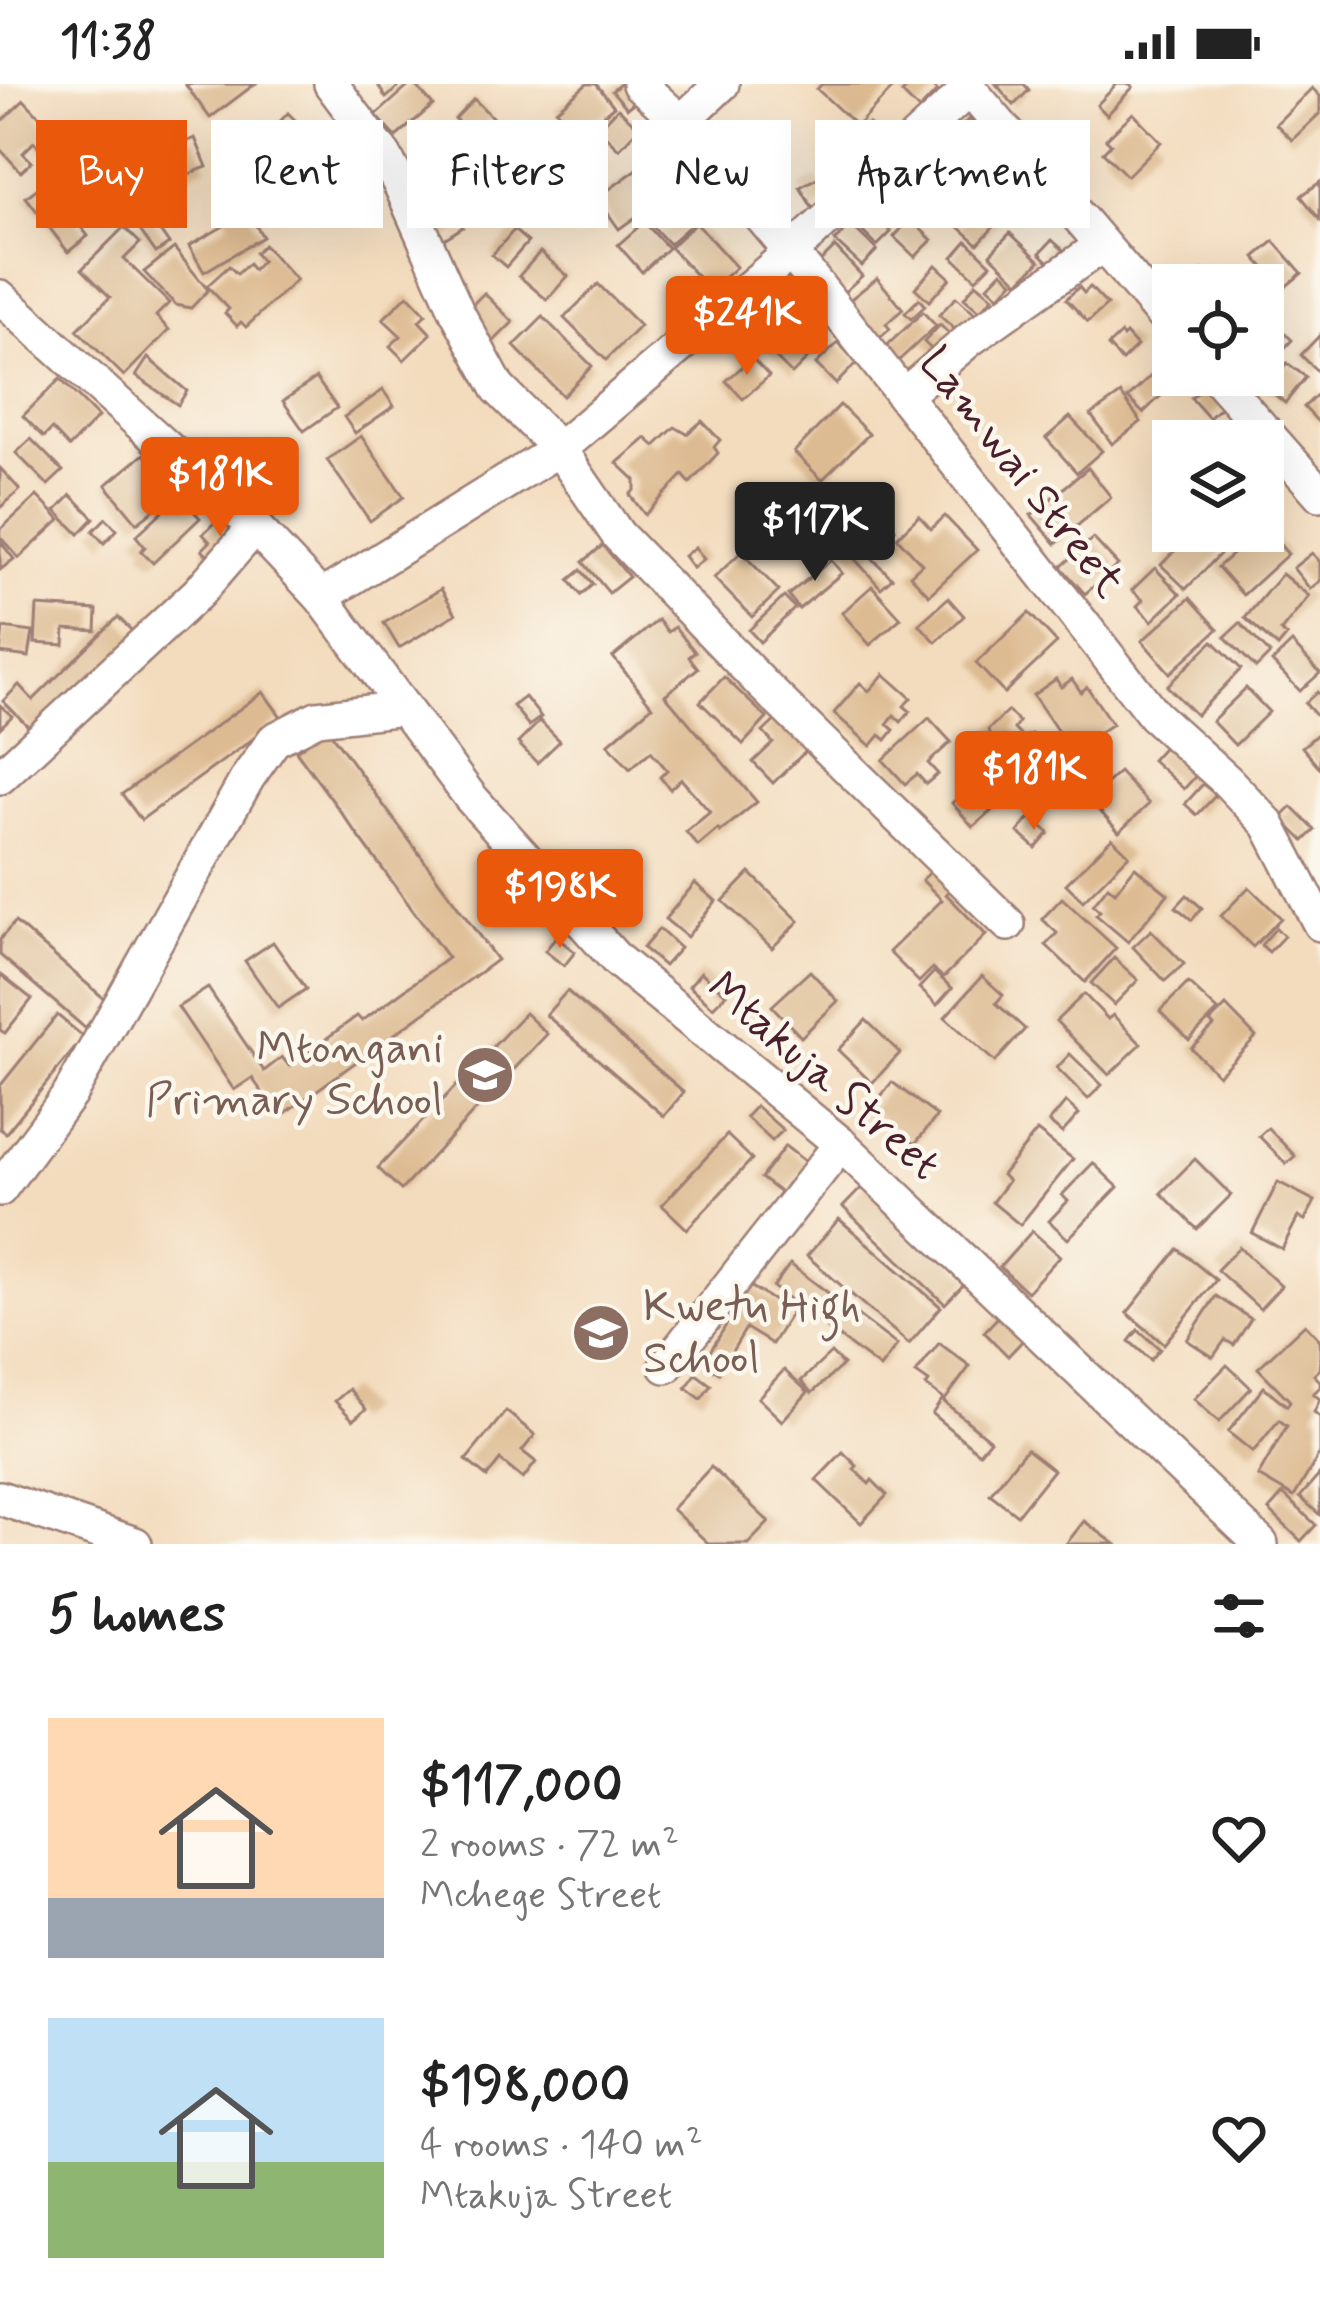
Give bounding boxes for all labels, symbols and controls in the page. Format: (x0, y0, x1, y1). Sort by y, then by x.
text: 11:38 (60, 13, 156, 72)
chip: Buy (36, 120, 187, 228)
chip: Rent (211, 120, 383, 228)
chip: Filters (407, 120, 608, 228)
chip: New (632, 120, 791, 228)
chip: Apartment (815, 120, 1090, 228)
map controls (1152, 264, 1284, 552)
button: locate (1152, 264, 1284, 396)
pin: $241K (663, 276, 831, 378)
text: $241K (693, 289, 801, 340)
street label: Lamwai Street (905, 336, 1137, 610)
button: layers (1152, 420, 1284, 552)
pin: $181K (136, 437, 304, 539)
text: $181K (168, 450, 272, 501)
pin: $117K (731, 482, 899, 584)
text: $117K (762, 495, 868, 546)
pin: $181K (950, 731, 1118, 833)
text: $181K (982, 744, 1086, 795)
pin: $198K (476, 849, 644, 951)
text: $198K (504, 862, 616, 913)
street label: Mtakuja Street (694, 959, 952, 1195)
place label: Mtongani Primary School (146, 1020, 443, 1131)
school or university icon: Mtongani Primary School (454, 1044, 516, 1106)
place label: Kwetu High School (643, 1278, 861, 1389)
school or university icon: Kwetu High School (570, 1302, 632, 1364)
text: 5 homes (48, 1583, 226, 1649)
icon: filters (1206, 1583, 1272, 1649)
text: $117,000 (420, 1754, 623, 1820)
icon: home (144, 1766, 288, 1910)
icon: heart (1206, 1805, 1272, 1871)
text: 2 rooms · 72 m² (420, 1820, 679, 1871)
text: Mchege Street (420, 1871, 662, 1922)
text: $198,000 (420, 2054, 630, 2120)
icon: home (144, 2066, 288, 2210)
icon: heart (1206, 2105, 1272, 2171)
text: 4 rooms · 140 m² (420, 2120, 703, 2171)
text: Mtakuja Street (420, 2171, 672, 2222)

